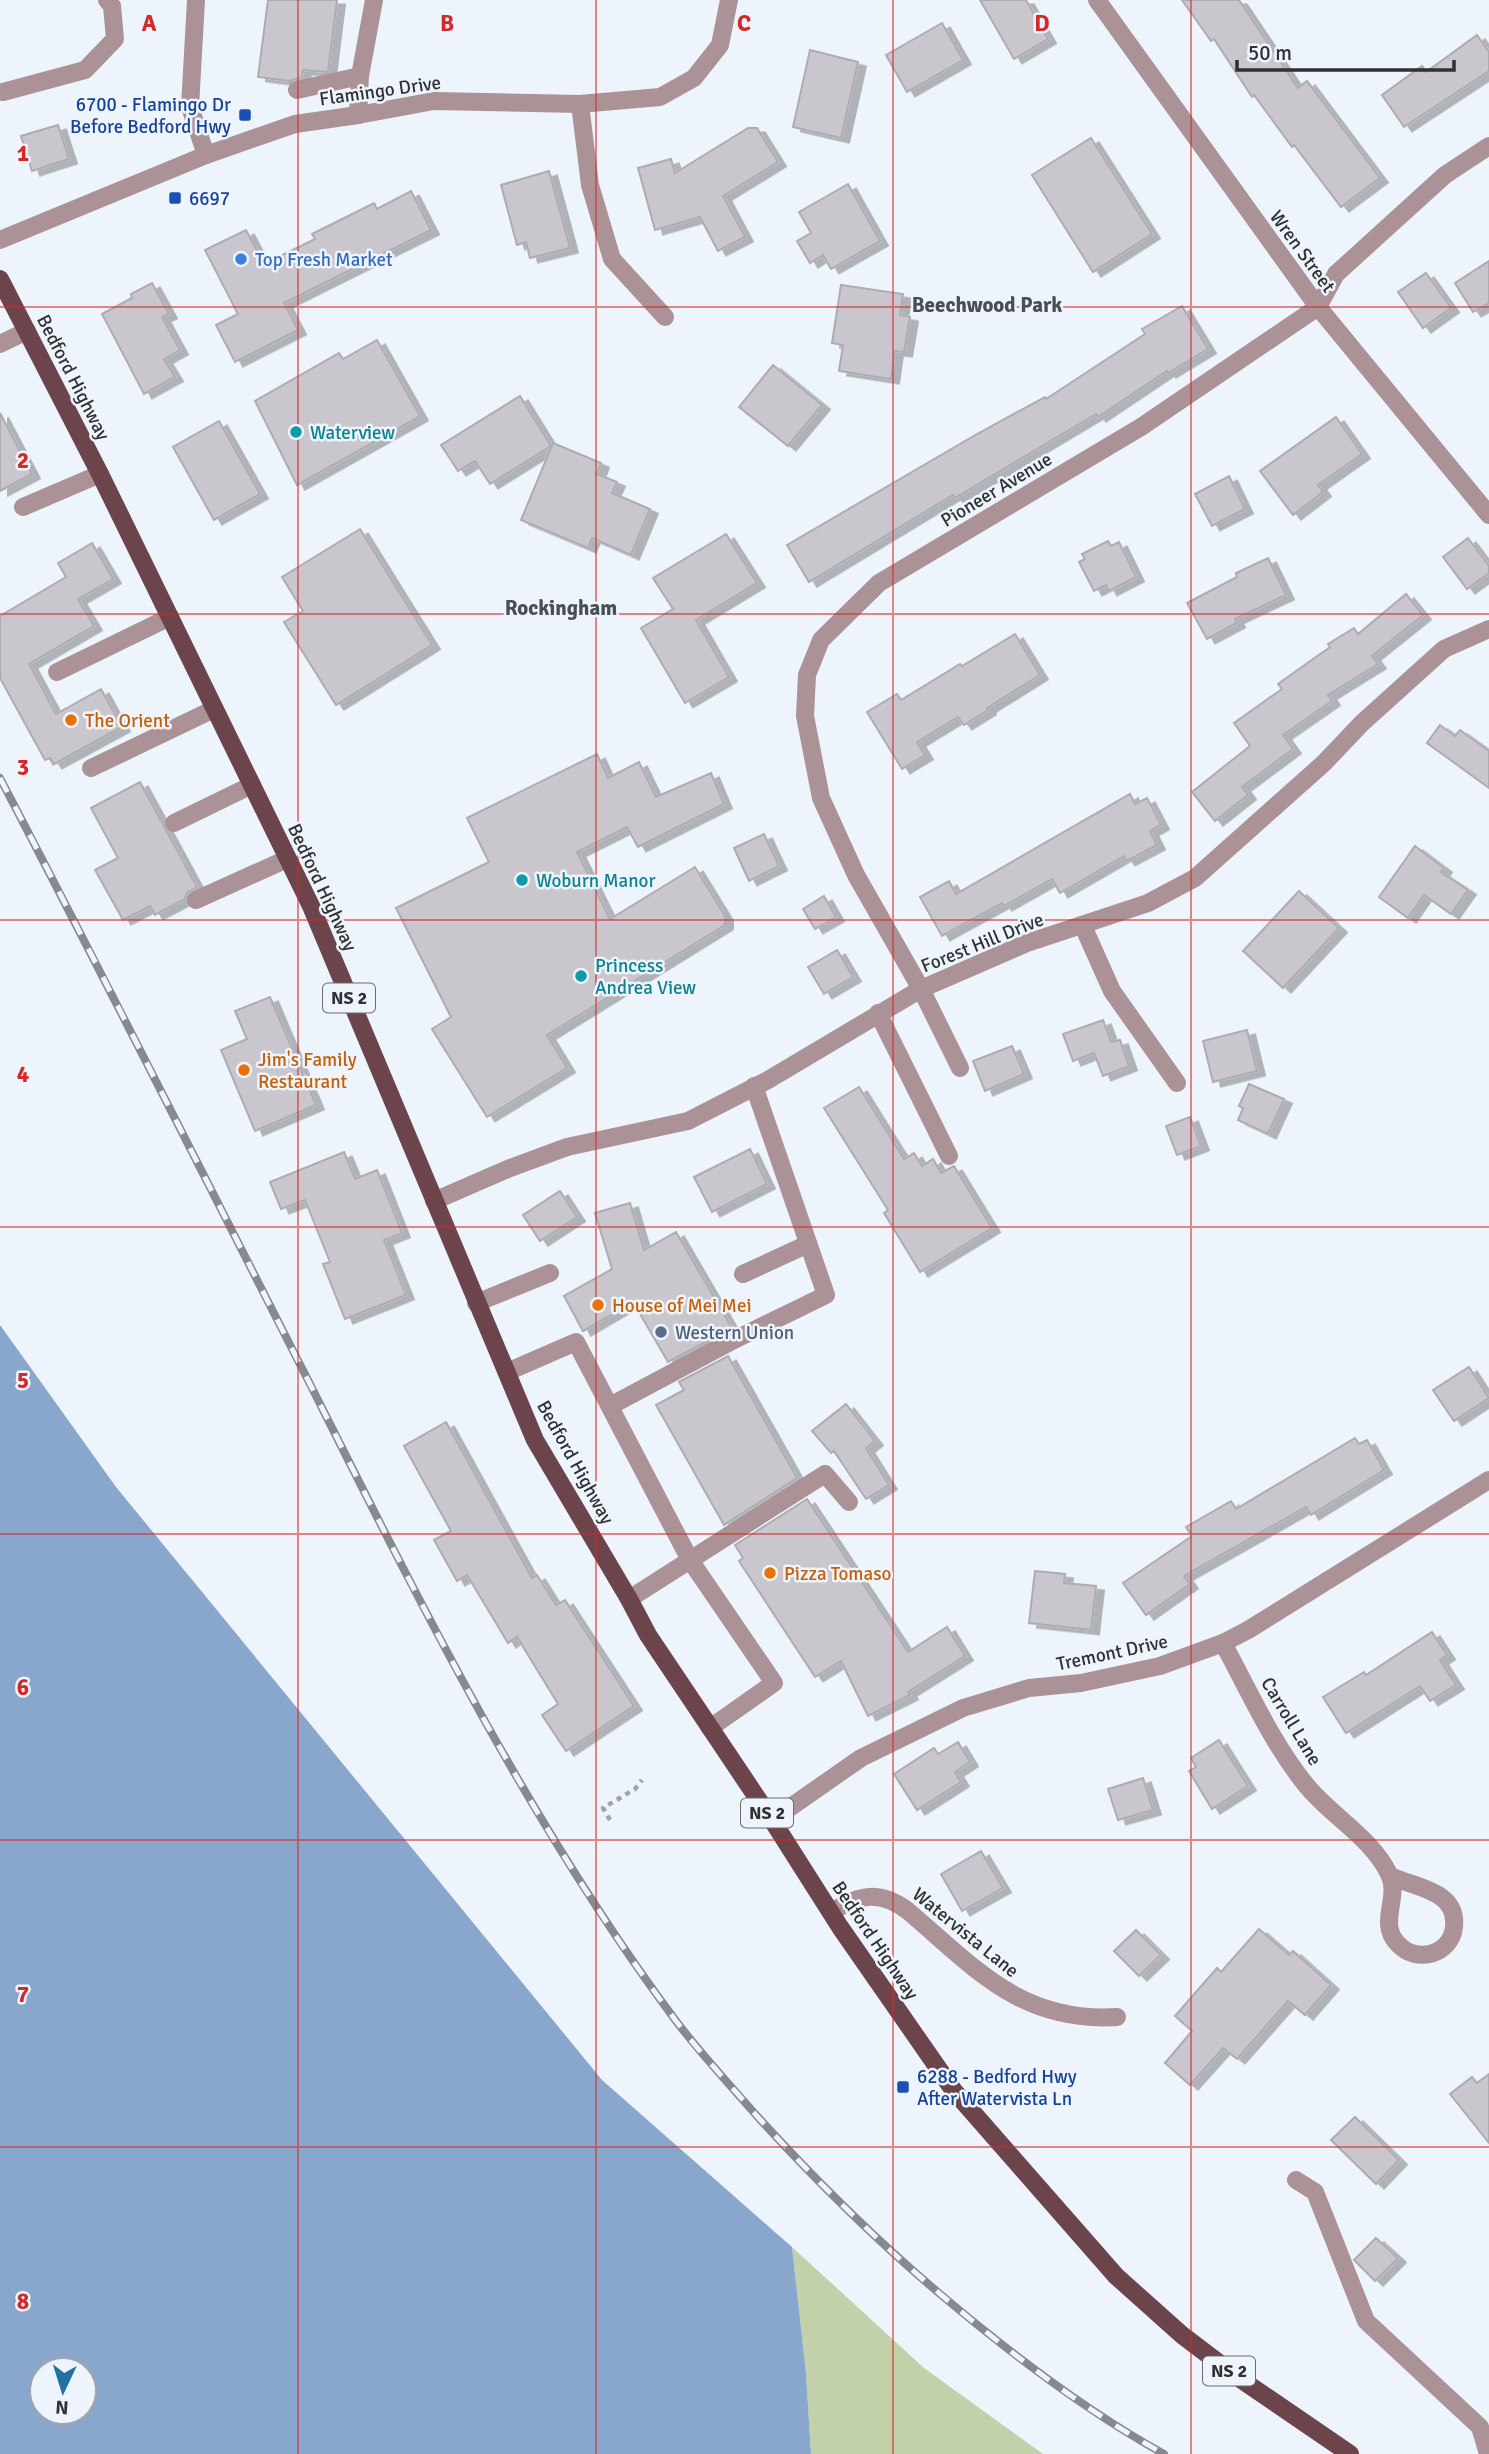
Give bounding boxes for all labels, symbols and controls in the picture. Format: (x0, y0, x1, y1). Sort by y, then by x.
text: A (142, 9, 157, 38)
text: B (440, 9, 454, 38)
text: C (737, 9, 751, 38)
text: D (1034, 9, 1050, 38)
scale bar (1237, 28, 1454, 72)
text: 50 m (1248, 40, 1292, 66)
street label: Flamingo Drive (318, 71, 442, 111)
place label: 6700 - Flamingo Dr Before Bedford Hwy (70, 93, 231, 139)
marker: 6700 - Flamingo Dr Before Bedford Hwy (237, 107, 253, 123)
text: 1 (17, 139, 29, 168)
place label: 6697 (189, 187, 230, 211)
marker: 6697 (167, 190, 183, 206)
street label: Wren Street (1264, 206, 1340, 298)
place label: Top Fresh Market (255, 248, 393, 272)
marker: Top Fresh Market (233, 251, 249, 267)
district label: Beechwood Park (912, 292, 1062, 318)
street label: Bedford Highway (31, 310, 115, 445)
place label: Waterview (310, 421, 395, 445)
marker: Waterview (288, 424, 304, 440)
text: 2 (17, 446, 29, 475)
street label: Pioneer Avenue (936, 447, 1057, 533)
district label: Rockingham (505, 595, 617, 621)
place label: The Orient (85, 709, 170, 733)
marker: The Orient (63, 712, 79, 728)
text: 3 (17, 753, 29, 782)
street label: Bedford Highway (282, 820, 362, 955)
place label: Woburn Manor (536, 869, 655, 893)
marker: Woburn Manor (514, 872, 530, 888)
street label: Forest Hill Drive (918, 907, 1047, 978)
place label: Princess Andrea View (595, 954, 696, 1000)
marker: Princess Andrea View (573, 968, 589, 984)
road number: NS 2 (323, 984, 375, 1013)
place label: Jim's Family Restaurant (258, 1048, 357, 1094)
text: 4 (17, 1060, 29, 1089)
marker: Jim's Family Restaurant (236, 1062, 252, 1078)
place label: House of Mei Mei (612, 1294, 752, 1318)
marker: House of Mei Mei (590, 1297, 606, 1313)
place label: Western Union (675, 1321, 794, 1345)
marker: Western Union (653, 1324, 669, 1340)
text: 5 (17, 1366, 29, 1395)
street label: Bedford Highway (531, 1396, 619, 1529)
place label: Pizza Tomaso (784, 1562, 891, 1586)
marker: Pizza Tomaso (762, 1565, 778, 1581)
street label: Tremont Drive (1054, 1629, 1170, 1676)
text: 6 (17, 1673, 29, 1702)
street label: Carroll Lane (1255, 1673, 1327, 1770)
road number: NS 2 (741, 1798, 793, 1828)
street label: Bedford Highway (827, 1877, 924, 2005)
street label: Watervista Lane (907, 1883, 1023, 1983)
text: 7 (17, 1980, 29, 2009)
place label: 6288 - Bedford Hwy After Watervista Ln (917, 2065, 1077, 2111)
marker: 6288 - Bedford Hwy After Watervista Ln (895, 2079, 911, 2095)
text: 8 (17, 2287, 29, 2316)
north arrow (28, 2356, 98, 2426)
road number: NS 2 (1203, 2356, 1255, 2386)
text: N (54, 2395, 69, 2419)

